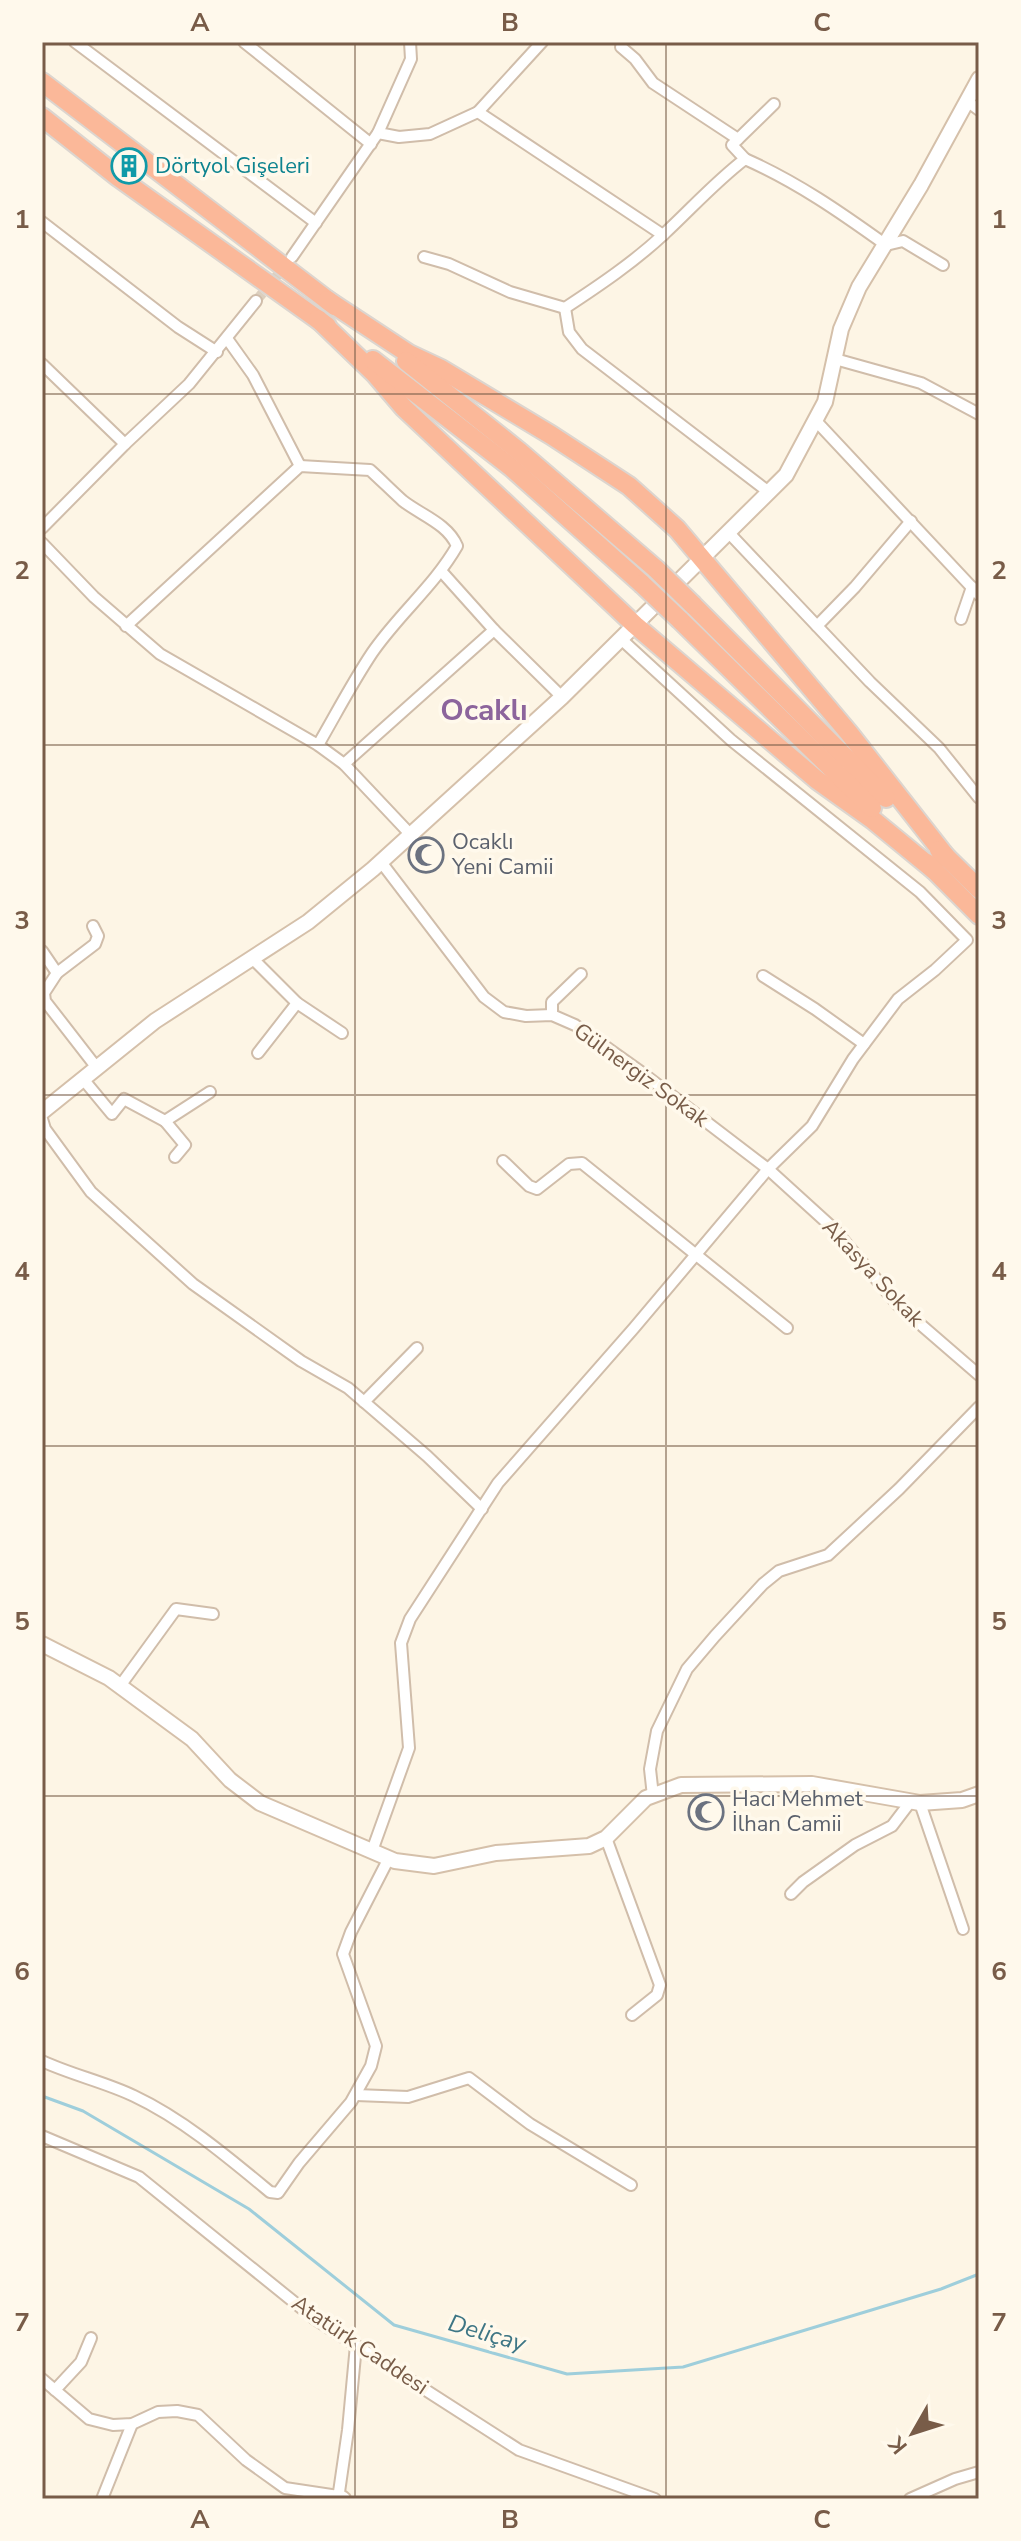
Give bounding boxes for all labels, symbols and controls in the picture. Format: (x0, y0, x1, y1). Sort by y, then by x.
text: A (190, 5, 210, 40)
text: B (501, 5, 519, 40)
text: C (813, 5, 831, 40)
building icon: Dörtyol Gişeleri (110, 147, 148, 185)
place label: Dörtyol Gişeleri (155, 151, 310, 181)
text: 1 (14, 202, 30, 237)
text: 1 (991, 202, 1007, 237)
text: 2 (14, 553, 30, 588)
text: 2 (991, 553, 1007, 588)
district label: Ocaklı (440, 690, 528, 731)
place label: Ocaklı Yeni Camii (451, 827, 553, 882)
mosque icon: Ocaklı Yeni Camii (407, 836, 445, 874)
text: 3 (14, 903, 30, 938)
text: 3 (991, 903, 1007, 938)
street label: Gülnergiz Sokak (567, 1016, 715, 1135)
street label: Akasya Sokak (815, 1213, 931, 1334)
text: 4 (14, 1254, 30, 1289)
text: 4 (991, 1254, 1007, 1289)
text: 5 (14, 1604, 30, 1639)
text: 5 (991, 1604, 1007, 1639)
place label: Hacı Mehmet İlhan Camii (732, 1784, 863, 1839)
mosque icon: Hacı Mehmet İlhan Camii (687, 1793, 725, 1831)
text: 6 (14, 1954, 30, 1989)
text: 6 (991, 1954, 1007, 1989)
street label: Atatürk Caddesi (286, 2288, 434, 2402)
text: 7 (14, 2305, 30, 2340)
text: 7 (991, 2305, 1007, 2340)
water label: Deliçay (445, 2307, 531, 2360)
north arrow (873, 2393, 953, 2473)
text: K (881, 2429, 914, 2460)
text: A (190, 2502, 210, 2537)
text: B (501, 2502, 519, 2537)
text: C (813, 2502, 831, 2537)

